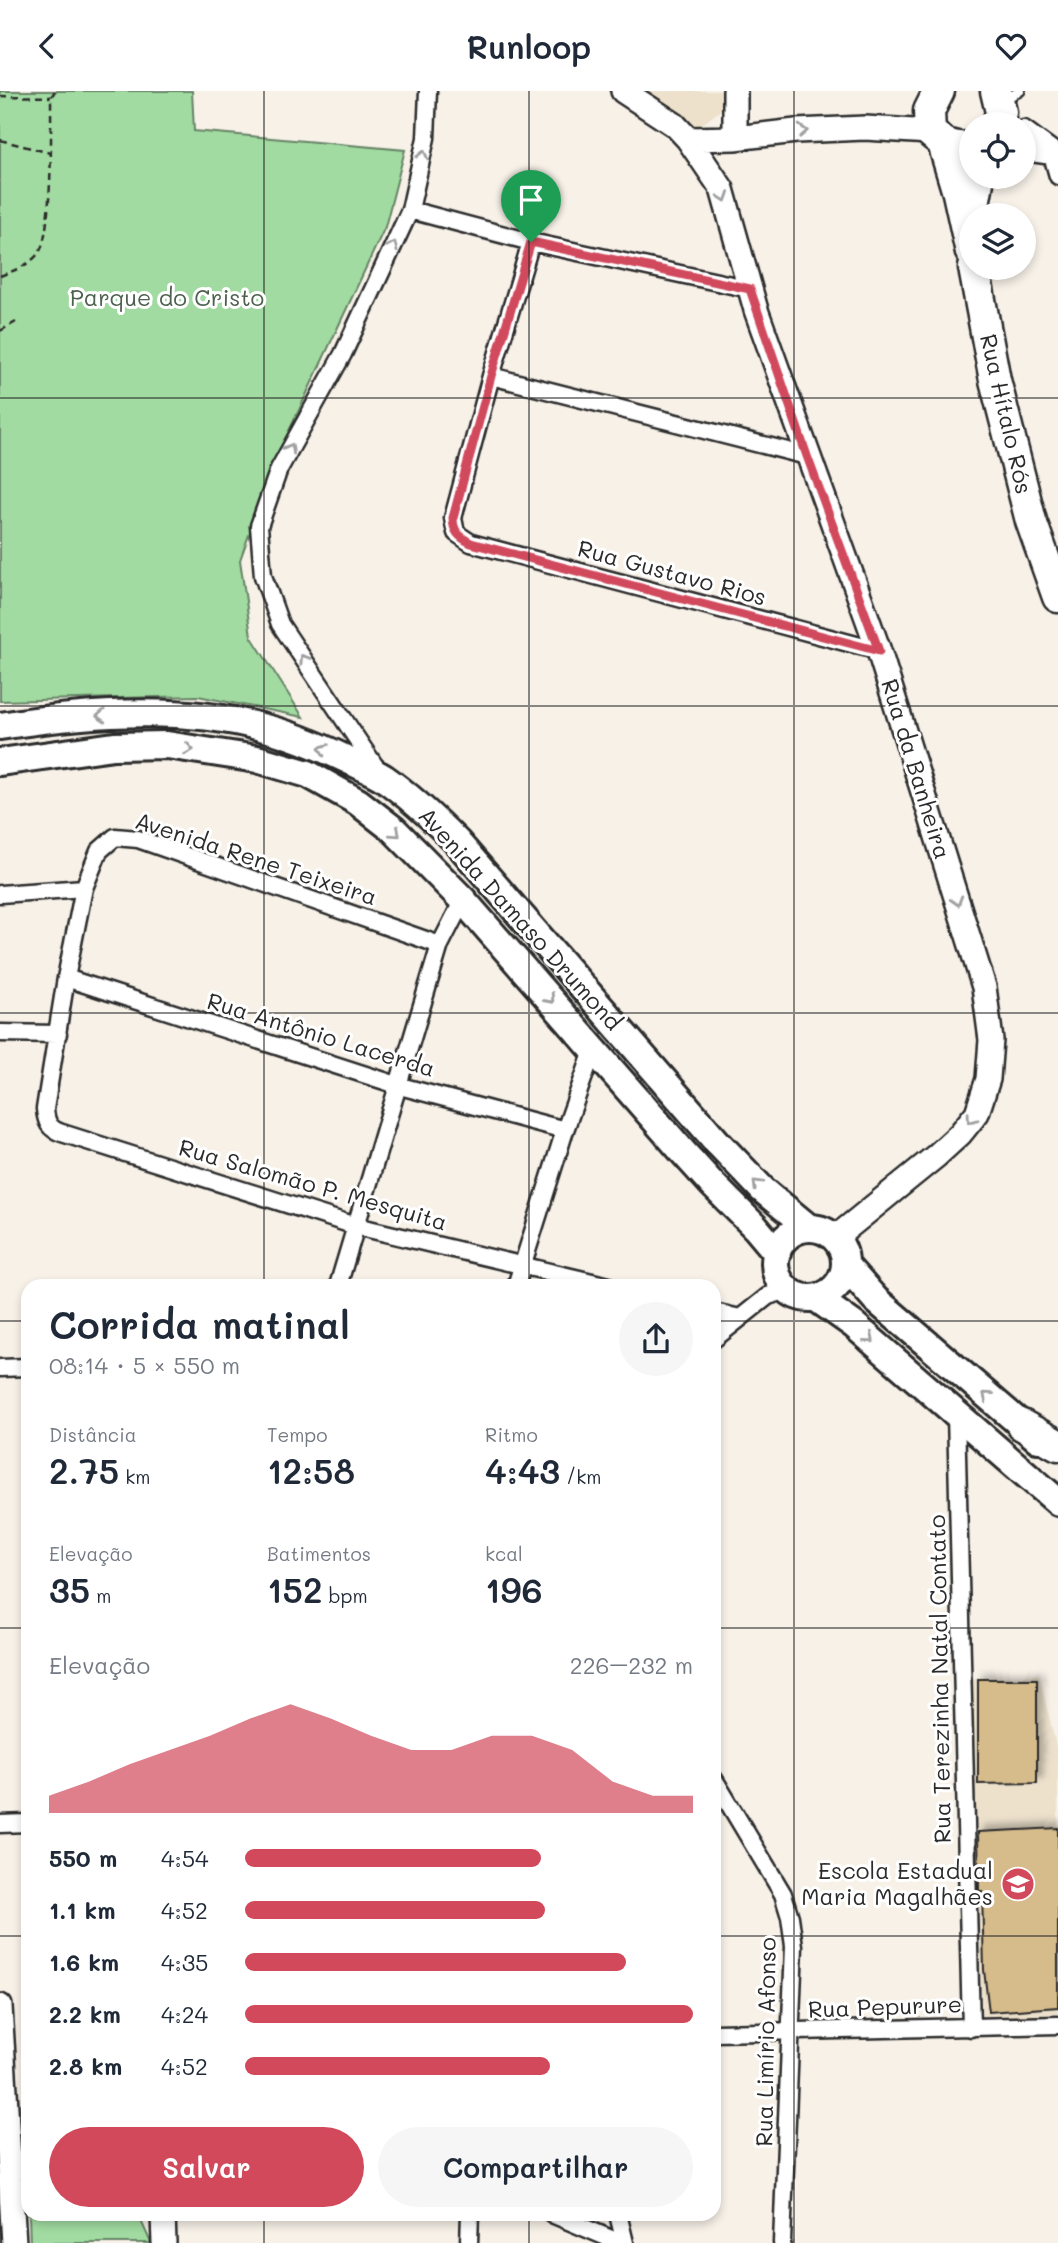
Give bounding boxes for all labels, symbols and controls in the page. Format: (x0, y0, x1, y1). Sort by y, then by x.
text: Runloop (467, 25, 591, 67)
icon: back (28, 27, 66, 65)
icon: heart (992, 27, 1030, 65)
map controls (959, 112, 1036, 280)
button: locate (959, 112, 1036, 189)
one-way arrow (798, 123, 809, 138)
one-way arrow (414, 149, 429, 161)
pin (501, 170, 561, 242)
icon: arrive (512, 181, 550, 219)
one-way arrow (715, 190, 730, 202)
button: layers (959, 203, 1036, 280)
one-way arrow (385, 241, 399, 253)
park label: Parque do Cristo (70, 282, 264, 312)
street label: Rua Hítalo Rós (974, 331, 1040, 497)
one-way arrow (282, 443, 295, 456)
street label: Rua Gustavo Rios (575, 532, 770, 612)
one-way arrow (299, 654, 312, 667)
street label: Rua da Banheira (875, 675, 959, 862)
one-way arrow (95, 709, 106, 724)
one-way arrow (183, 741, 195, 756)
one-way arrow (318, 744, 330, 758)
street label: Avenida Damaso Drumond (412, 800, 629, 1036)
street label: Avenida Rene Teixeira (132, 805, 381, 911)
one-way arrow (388, 825, 401, 837)
one-way arrow (948, 894, 963, 906)
street label: Rua Antônio Lacerda (204, 985, 439, 1083)
one-way arrow (542, 991, 555, 1004)
one-way arrow (967, 1111, 979, 1124)
street label: Rua Salomão P. Mesquita (176, 1131, 451, 1237)
one-way arrow (753, 1179, 766, 1192)
text: Corrida matinal (49, 1299, 350, 1349)
button: share (619, 1302, 693, 1376)
one-way arrow (862, 1331, 875, 1343)
text: 08:14 · 5 × 550 m (49, 1350, 240, 1380)
one-way arrow (983, 1392, 996, 1404)
text: Distância (49, 1422, 137, 1447)
text: Tempo (267, 1422, 327, 1447)
text: Ritmo (485, 1422, 538, 1447)
text: 2.75 (49, 1447, 119, 1493)
text: 12:58 (267, 1447, 355, 1493)
text: 4:43 (485, 1447, 560, 1493)
text: km (119, 1464, 150, 1489)
text: /km (560, 1464, 601, 1489)
street label: Rua Terezinha Natal Contato (921, 1514, 957, 1844)
text: Elevação (49, 1541, 133, 1566)
text: Batimentos (267, 1541, 371, 1566)
text: kcal (485, 1541, 523, 1566)
text: 35 (49, 1566, 90, 1612)
text: 152 (267, 1566, 323, 1612)
text: 196 (485, 1566, 543, 1612)
text: m (90, 1583, 112, 1608)
text: bpm (323, 1583, 368, 1608)
text: Elevação (49, 1650, 150, 1680)
text: 226–232 m (570, 1650, 693, 1680)
text: 550 m (49, 1843, 117, 1873)
text: 4:54 (161, 1843, 209, 1873)
place label: Escola Estadual Maria Magalhães (801, 1855, 993, 1911)
school or university icon: Escola Estadual Maria Magalhães (999, 1865, 1037, 1903)
text: 1.1 km (49, 1895, 115, 1925)
text: 4:52 (161, 1895, 208, 1925)
street label: Rua Limírio Afonso (748, 1937, 782, 2147)
text: 1.6 km (49, 1947, 119, 1977)
text: 4:35 (161, 1947, 209, 1977)
street label: Rua Pepurure (807, 1988, 962, 2024)
text: 2.2 km (49, 1999, 121, 2029)
text: 4:24 (161, 1999, 208, 2029)
text: 2.8 km (49, 2051, 122, 2081)
text: 4:52 (161, 2051, 208, 2081)
button: Salvar (49, 2127, 364, 2207)
button: Compartilhar (378, 2127, 693, 2207)

